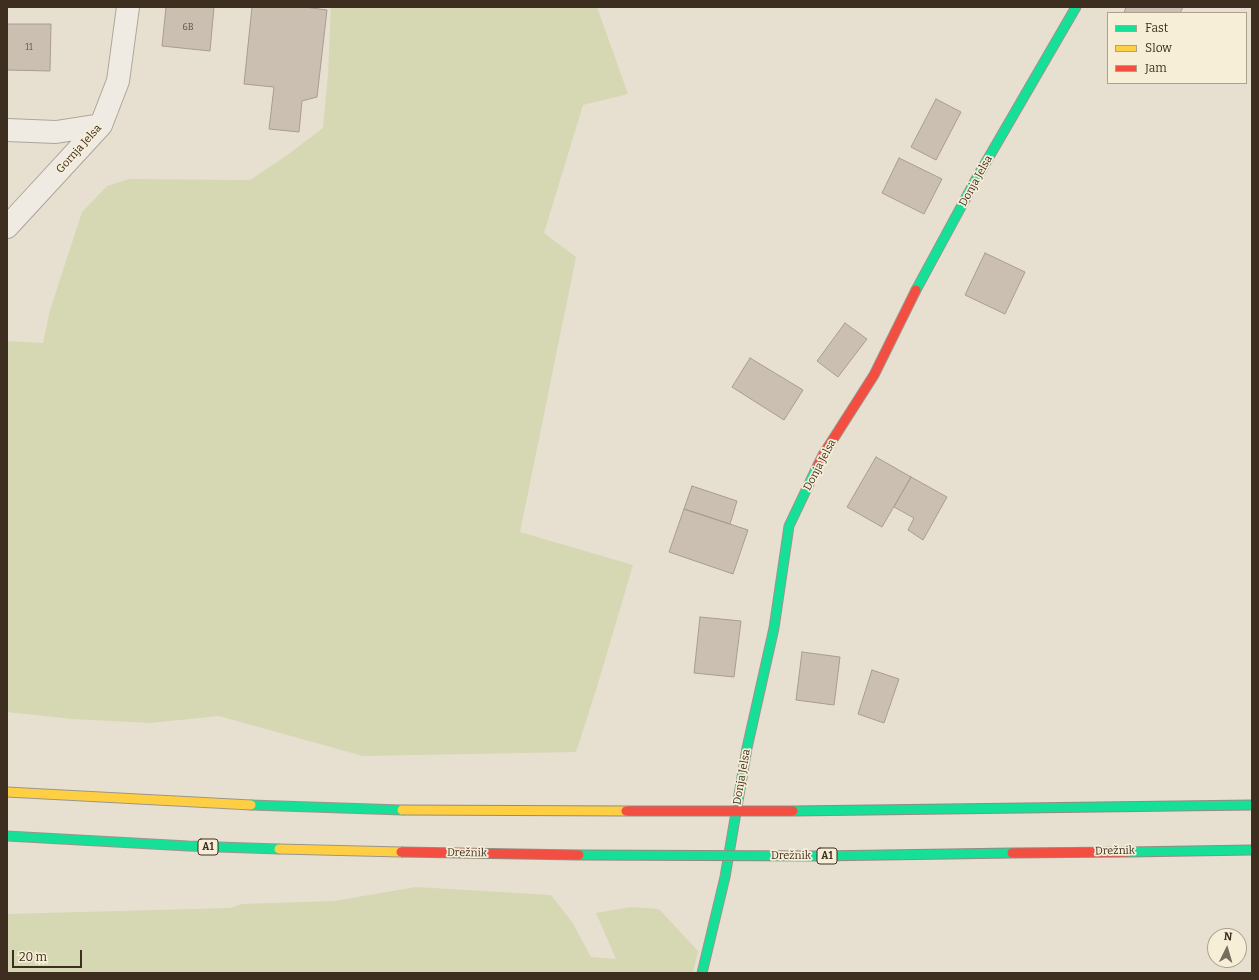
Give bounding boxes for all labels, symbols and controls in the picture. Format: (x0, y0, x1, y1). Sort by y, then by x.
legend (1107, 12, 1247, 84)
text: Fast (1145, 21, 1168, 35)
house number: 6B (182, 22, 194, 32)
text: Slow (1145, 41, 1172, 55)
house number: 11 (25, 42, 33, 52)
text: Jam (1145, 61, 1167, 75)
street label: Gornja Jelsa (54, 122, 104, 176)
street label: Donja Jelsa (957, 153, 995, 209)
street label: Donja Jelsa (801, 437, 839, 493)
street label: Donja Jelsa (731, 748, 753, 806)
road number: A1 (198, 839, 218, 855)
street label: Drežnik (1095, 844, 1135, 858)
street label: Drežnik (447, 846, 487, 860)
road number: A1 (817, 848, 837, 864)
street label: Drežnik (771, 849, 811, 863)
north arrow (1207, 928, 1247, 968)
text: N (1223, 930, 1233, 943)
scale bar (14, 942, 84, 968)
text: 20 m (19, 950, 47, 964)

